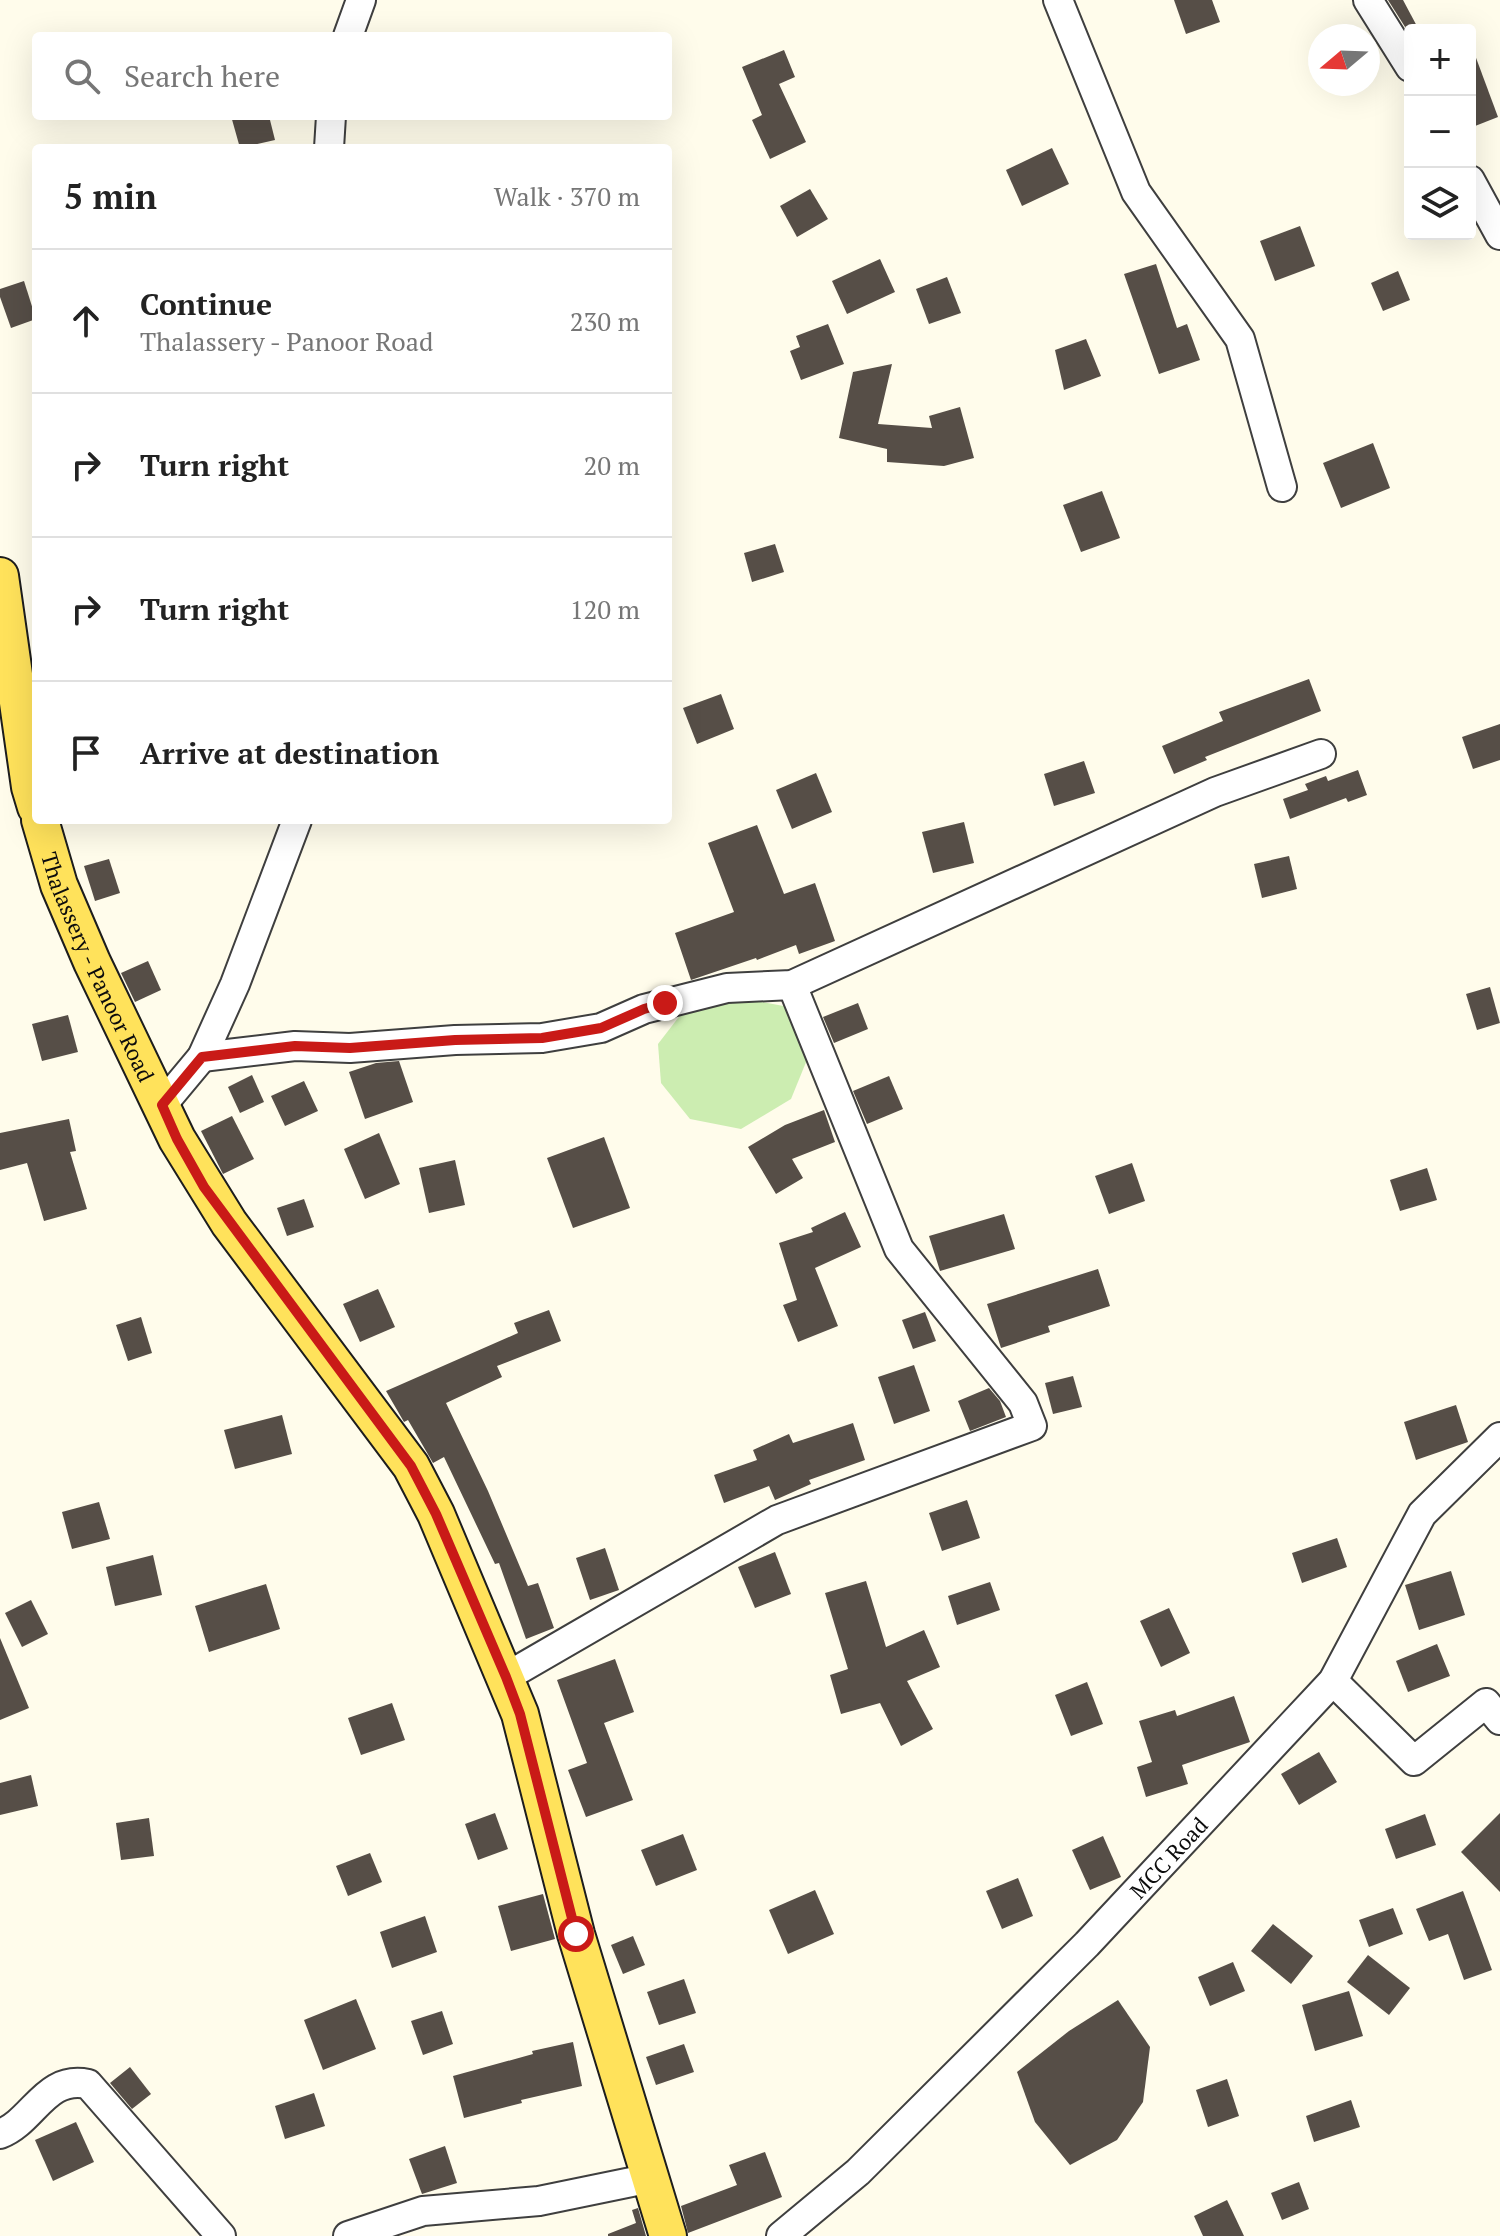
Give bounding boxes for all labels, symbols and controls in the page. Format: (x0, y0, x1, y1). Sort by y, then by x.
north arrow (1308, 24, 1380, 96)
map controls (1404, 24, 1476, 240)
button: + (1404, 24, 1476, 96)
search box (32, 32, 672, 120)
icon: search (60, 54, 104, 98)
text: Search here (124, 56, 280, 96)
button: − (1404, 96, 1476, 168)
button: layers (1404, 168, 1476, 240)
text: 5 min (64, 174, 157, 219)
text: Walk · 370 m (494, 179, 640, 213)
text: Continue (140, 284, 272, 324)
icon: ahead (64, 299, 108, 343)
text: 230 m (570, 304, 640, 338)
text: Thalassery - Panoor Road (140, 324, 433, 358)
icon: right (64, 443, 108, 487)
text: Turn right (140, 445, 289, 485)
text: 20 m (584, 448, 640, 482)
icon: right (64, 587, 108, 631)
text: Turn right (140, 589, 289, 629)
text: 120 m (570, 592, 640, 626)
icon: arrive (64, 731, 108, 775)
text: Arrive at destination (140, 733, 439, 773)
street label: Thalassery - Panoor Road (36, 848, 162, 1086)
route end (647, 985, 683, 1021)
street label: MCC Road (1123, 1810, 1213, 1904)
route start (558, 1916, 594, 1952)

